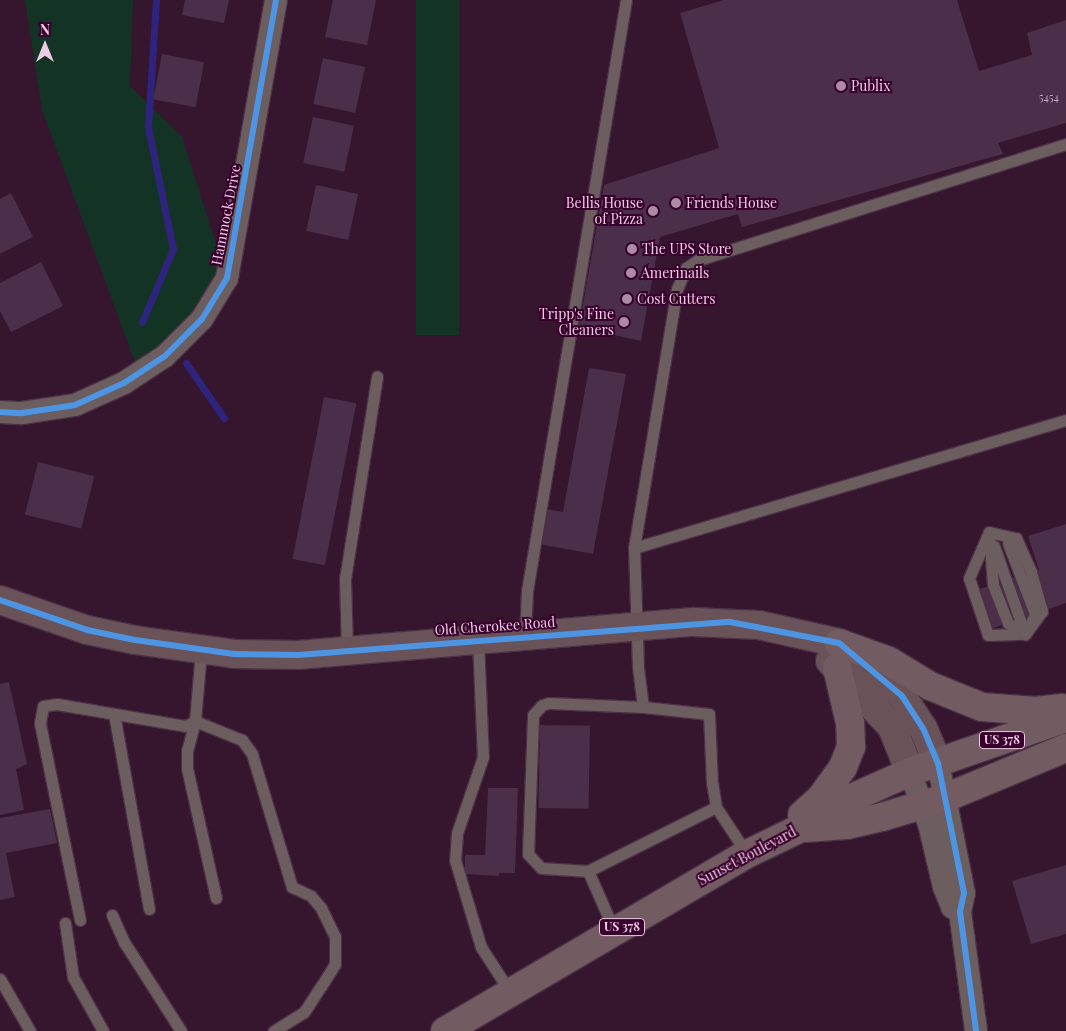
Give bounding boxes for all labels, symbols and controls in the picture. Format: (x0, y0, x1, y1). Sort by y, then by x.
north arrow (20, 20, 70, 70)
text: N (40, 20, 50, 39)
place label: Publix (851, 78, 890, 94)
marker: Publix (835, 80, 847, 92)
house number: 5454 (1039, 90, 1059, 104)
street label: Hammock Drive (208, 163, 244, 267)
place label: Bellis House of Pizza (566, 195, 643, 228)
place label: Friends House (686, 195, 777, 211)
marker: Friends House (670, 197, 682, 209)
marker: Bellis House of Pizza (647, 205, 659, 217)
place label: The UPS Store (642, 241, 731, 257)
marker: The UPS Store (626, 243, 638, 255)
place label: Amerinails (641, 265, 709, 281)
marker: Amerinails (625, 267, 637, 279)
place label: Cost Cutters (637, 291, 716, 307)
marker: Cost Cutters (621, 293, 633, 305)
place label: Tripp's Fine Cleaners (539, 306, 614, 338)
marker: Tripp's Fine Cleaners (618, 316, 630, 328)
street label: Old Cherokee Road (434, 613, 556, 639)
road number: US 378 (978, 730, 1026, 750)
street label: Sunset Boulevard (695, 823, 799, 889)
road number: US 378 (598, 918, 646, 936)

